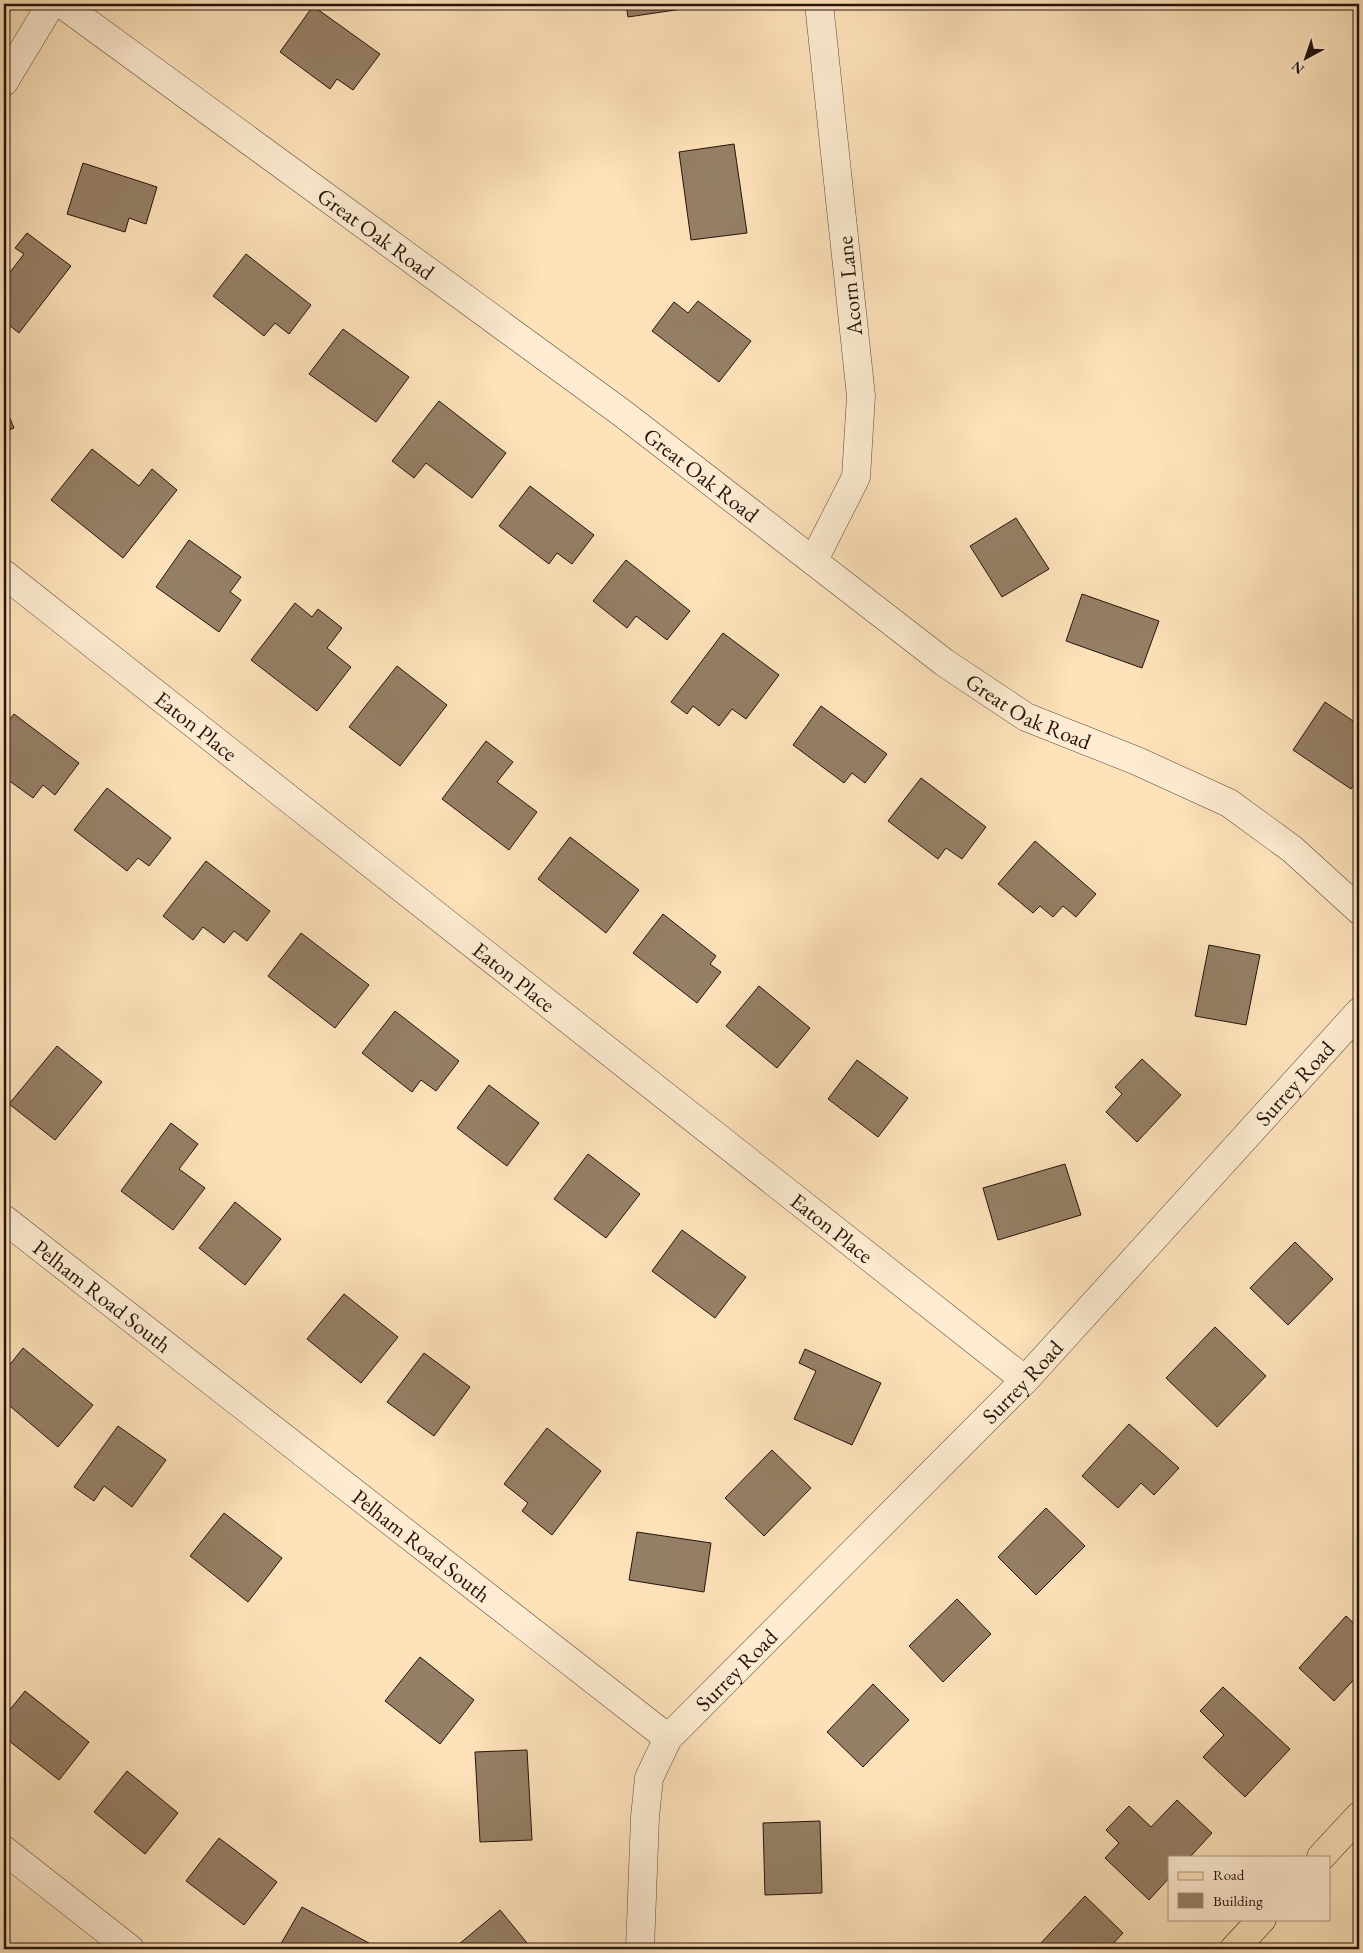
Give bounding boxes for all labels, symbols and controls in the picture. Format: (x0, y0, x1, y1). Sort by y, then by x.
north arrow (1280, 32, 1330, 82)
text: N (1287, 57, 1308, 78)
street label: Great Oak Road (311, 181, 441, 287)
street label: Acorn Lane (830, 234, 869, 338)
street label: Great Oak Road (638, 421, 766, 529)
street label: Great Oak Road (960, 667, 1096, 757)
street label: Eaton Place (149, 685, 244, 768)
street label: Eaton Place (467, 935, 562, 1019)
street label: Surrey Road (1249, 1034, 1341, 1132)
street label: Eaton Place (784, 1186, 879, 1270)
street label: Pelham Road South (27, 1233, 177, 1360)
street label: Surrey Road (976, 1333, 1070, 1430)
street label: Pelham Road South (346, 1483, 496, 1609)
street label: Surrey Road (689, 1622, 784, 1718)
legend (1168, 1856, 1330, 1920)
text: Road (1213, 1865, 1245, 1884)
text: Building (1213, 1891, 1263, 1910)

